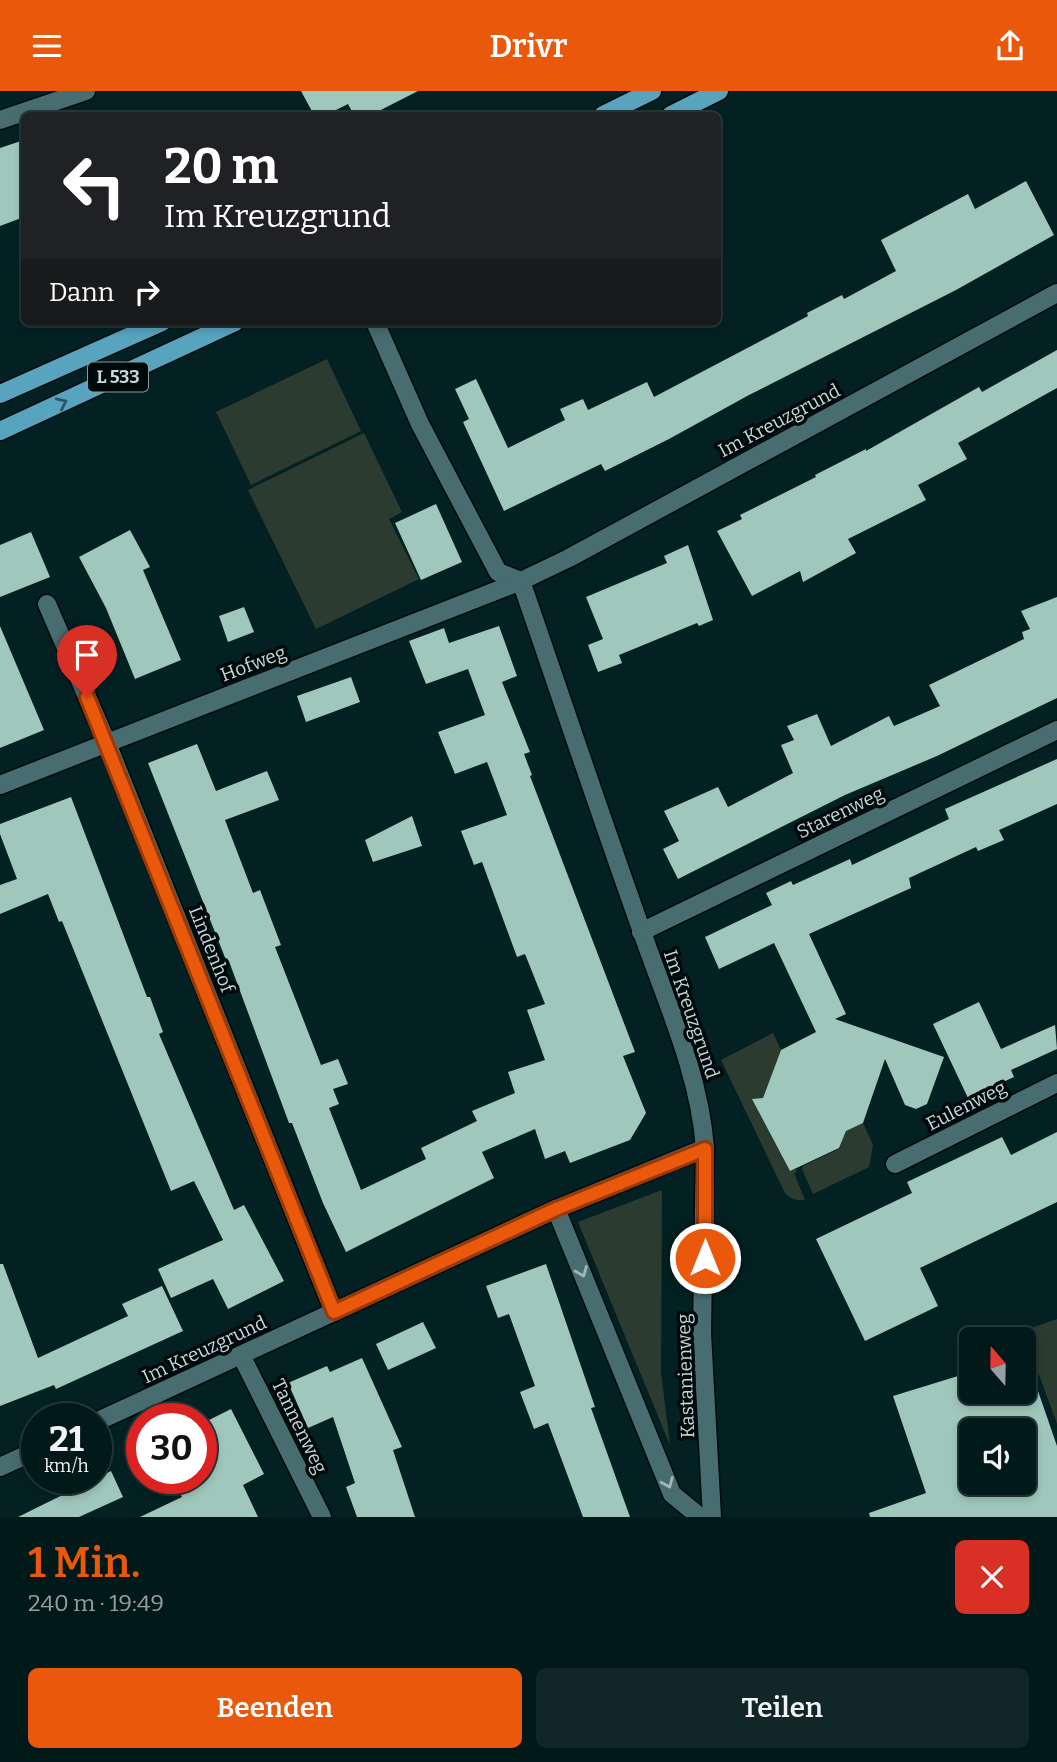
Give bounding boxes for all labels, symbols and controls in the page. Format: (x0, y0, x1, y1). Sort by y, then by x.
icon: menu (28, 27, 66, 65)
text: Drivr (489, 27, 568, 65)
icon: share (991, 27, 1029, 65)
text: 20 m (164, 137, 278, 196)
icon: left (49, 140, 140, 231)
text: Im Kreuzgrund (164, 197, 391, 235)
icon: right (128, 273, 166, 311)
text: Dann (49, 277, 114, 308)
road number: L 533 (88, 363, 148, 391)
street label: Im Kreuzgrund (714, 379, 844, 462)
one-way arrow (55, 397, 67, 411)
pin (57, 625, 117, 697)
icon: arrive (68, 636, 106, 674)
street label: Hofweg (217, 640, 290, 686)
street label: Starenweg (793, 781, 888, 843)
street label: Lindenhof (184, 903, 240, 997)
street label: Im Kreuzgrund (659, 947, 724, 1082)
street label: Eulenweg (922, 1075, 1010, 1135)
position arrow (668, 1221, 742, 1295)
one-way arrow (573, 1266, 587, 1278)
street label: Im Kreuzgrund (138, 1311, 270, 1388)
street label: Kastanienweg (672, 1313, 699, 1439)
north arrow (959, 1327, 1036, 1403)
map controls (959, 1327, 1036, 1495)
street label: Tannenweg (267, 1375, 332, 1478)
speed limit sign: 30 (126, 1403, 217, 1494)
text: 21 (49, 1418, 84, 1460)
button: sound (959, 1418, 1036, 1495)
text: km/h (44, 1455, 89, 1477)
one-way arrow (660, 1475, 674, 1488)
text: 1 Min. (28, 1538, 140, 1588)
button: close (955, 1540, 1029, 1614)
text: 240 m · 19:49 (28, 1589, 164, 1617)
button: Beenden (28, 1668, 522, 1748)
button: Teilen (536, 1668, 1029, 1748)

